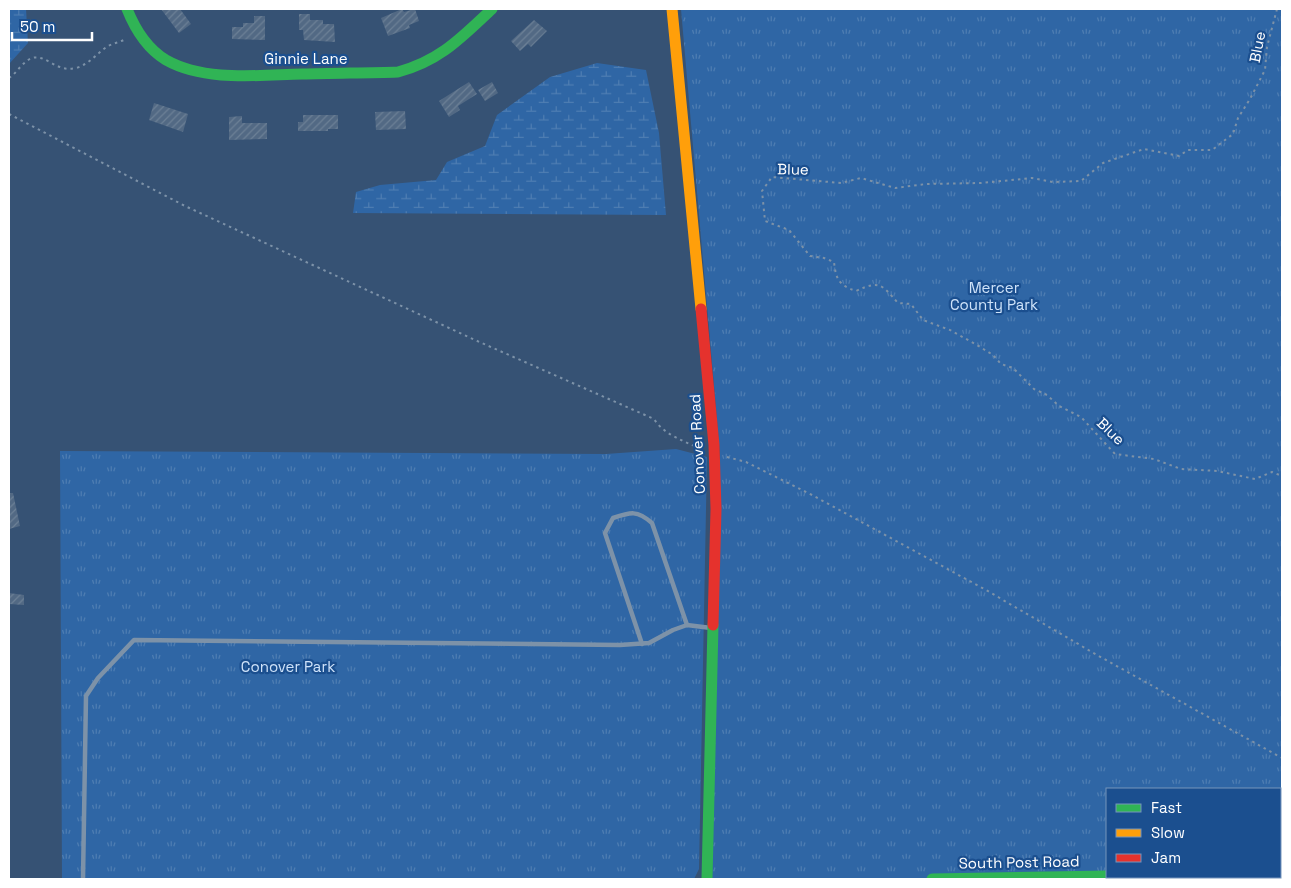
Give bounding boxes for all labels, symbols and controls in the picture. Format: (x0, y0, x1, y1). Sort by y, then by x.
scale bar (12, 10, 92, 42)
text: 50 m (20, 17, 55, 36)
street label: Blue (1245, 30, 1269, 64)
street label: Ginnie Lane (264, 49, 348, 68)
street label: Blue (777, 159, 809, 179)
park label: Mercer County Park (950, 278, 1038, 314)
street label: Conover Road (685, 394, 709, 494)
street label: Blue (1093, 413, 1129, 449)
park label: Conover Park (241, 657, 335, 676)
legend (1106, 788, 1281, 878)
text: Fast (1151, 798, 1182, 817)
text: Slow (1151, 823, 1185, 842)
text: Jam (1151, 848, 1181, 867)
street label: South Post Road (958, 851, 1080, 873)

